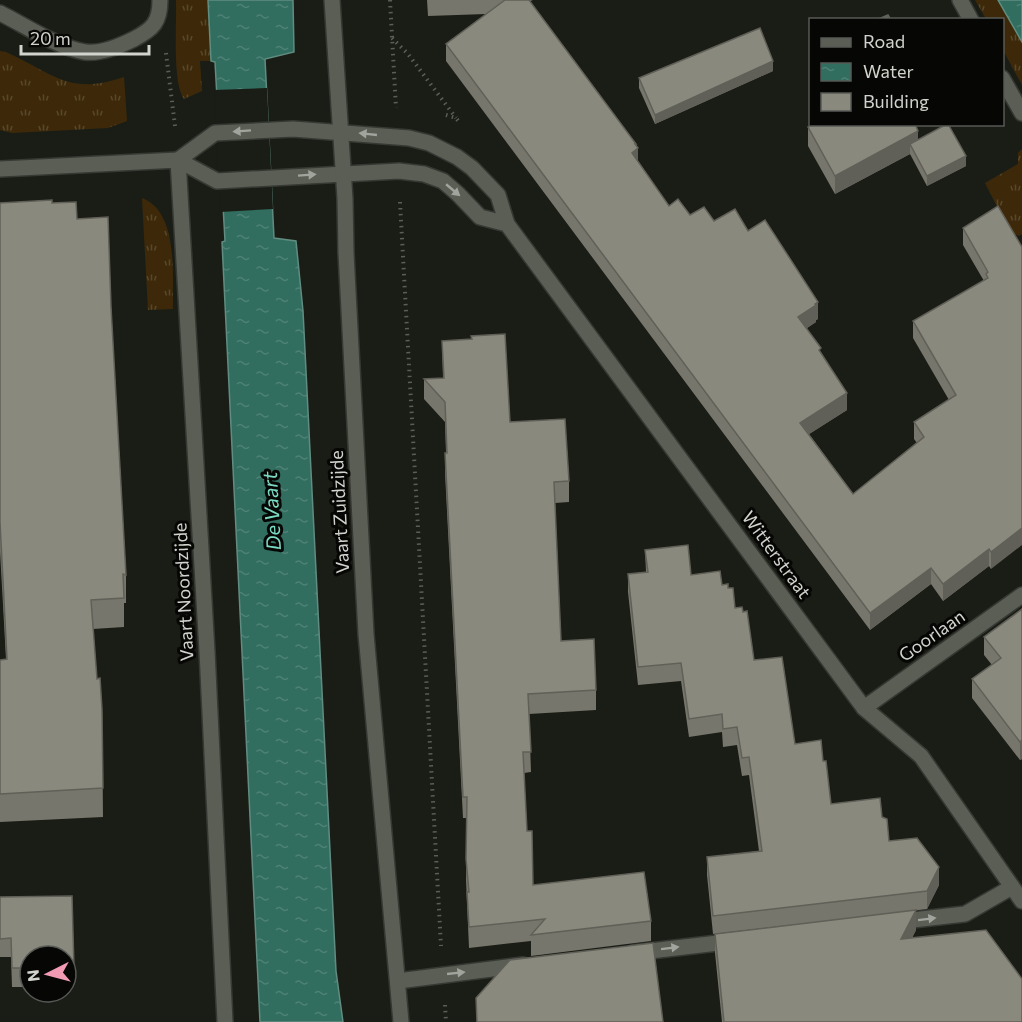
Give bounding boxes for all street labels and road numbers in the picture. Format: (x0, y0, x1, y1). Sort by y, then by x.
street label: Vaart Zuidzijde (325, 450, 353, 574)
street label: Witterstraat (738, 506, 816, 602)
street label: Vaart Noordzijde (168, 522, 198, 662)
street label: Goorlaan (894, 604, 969, 666)

